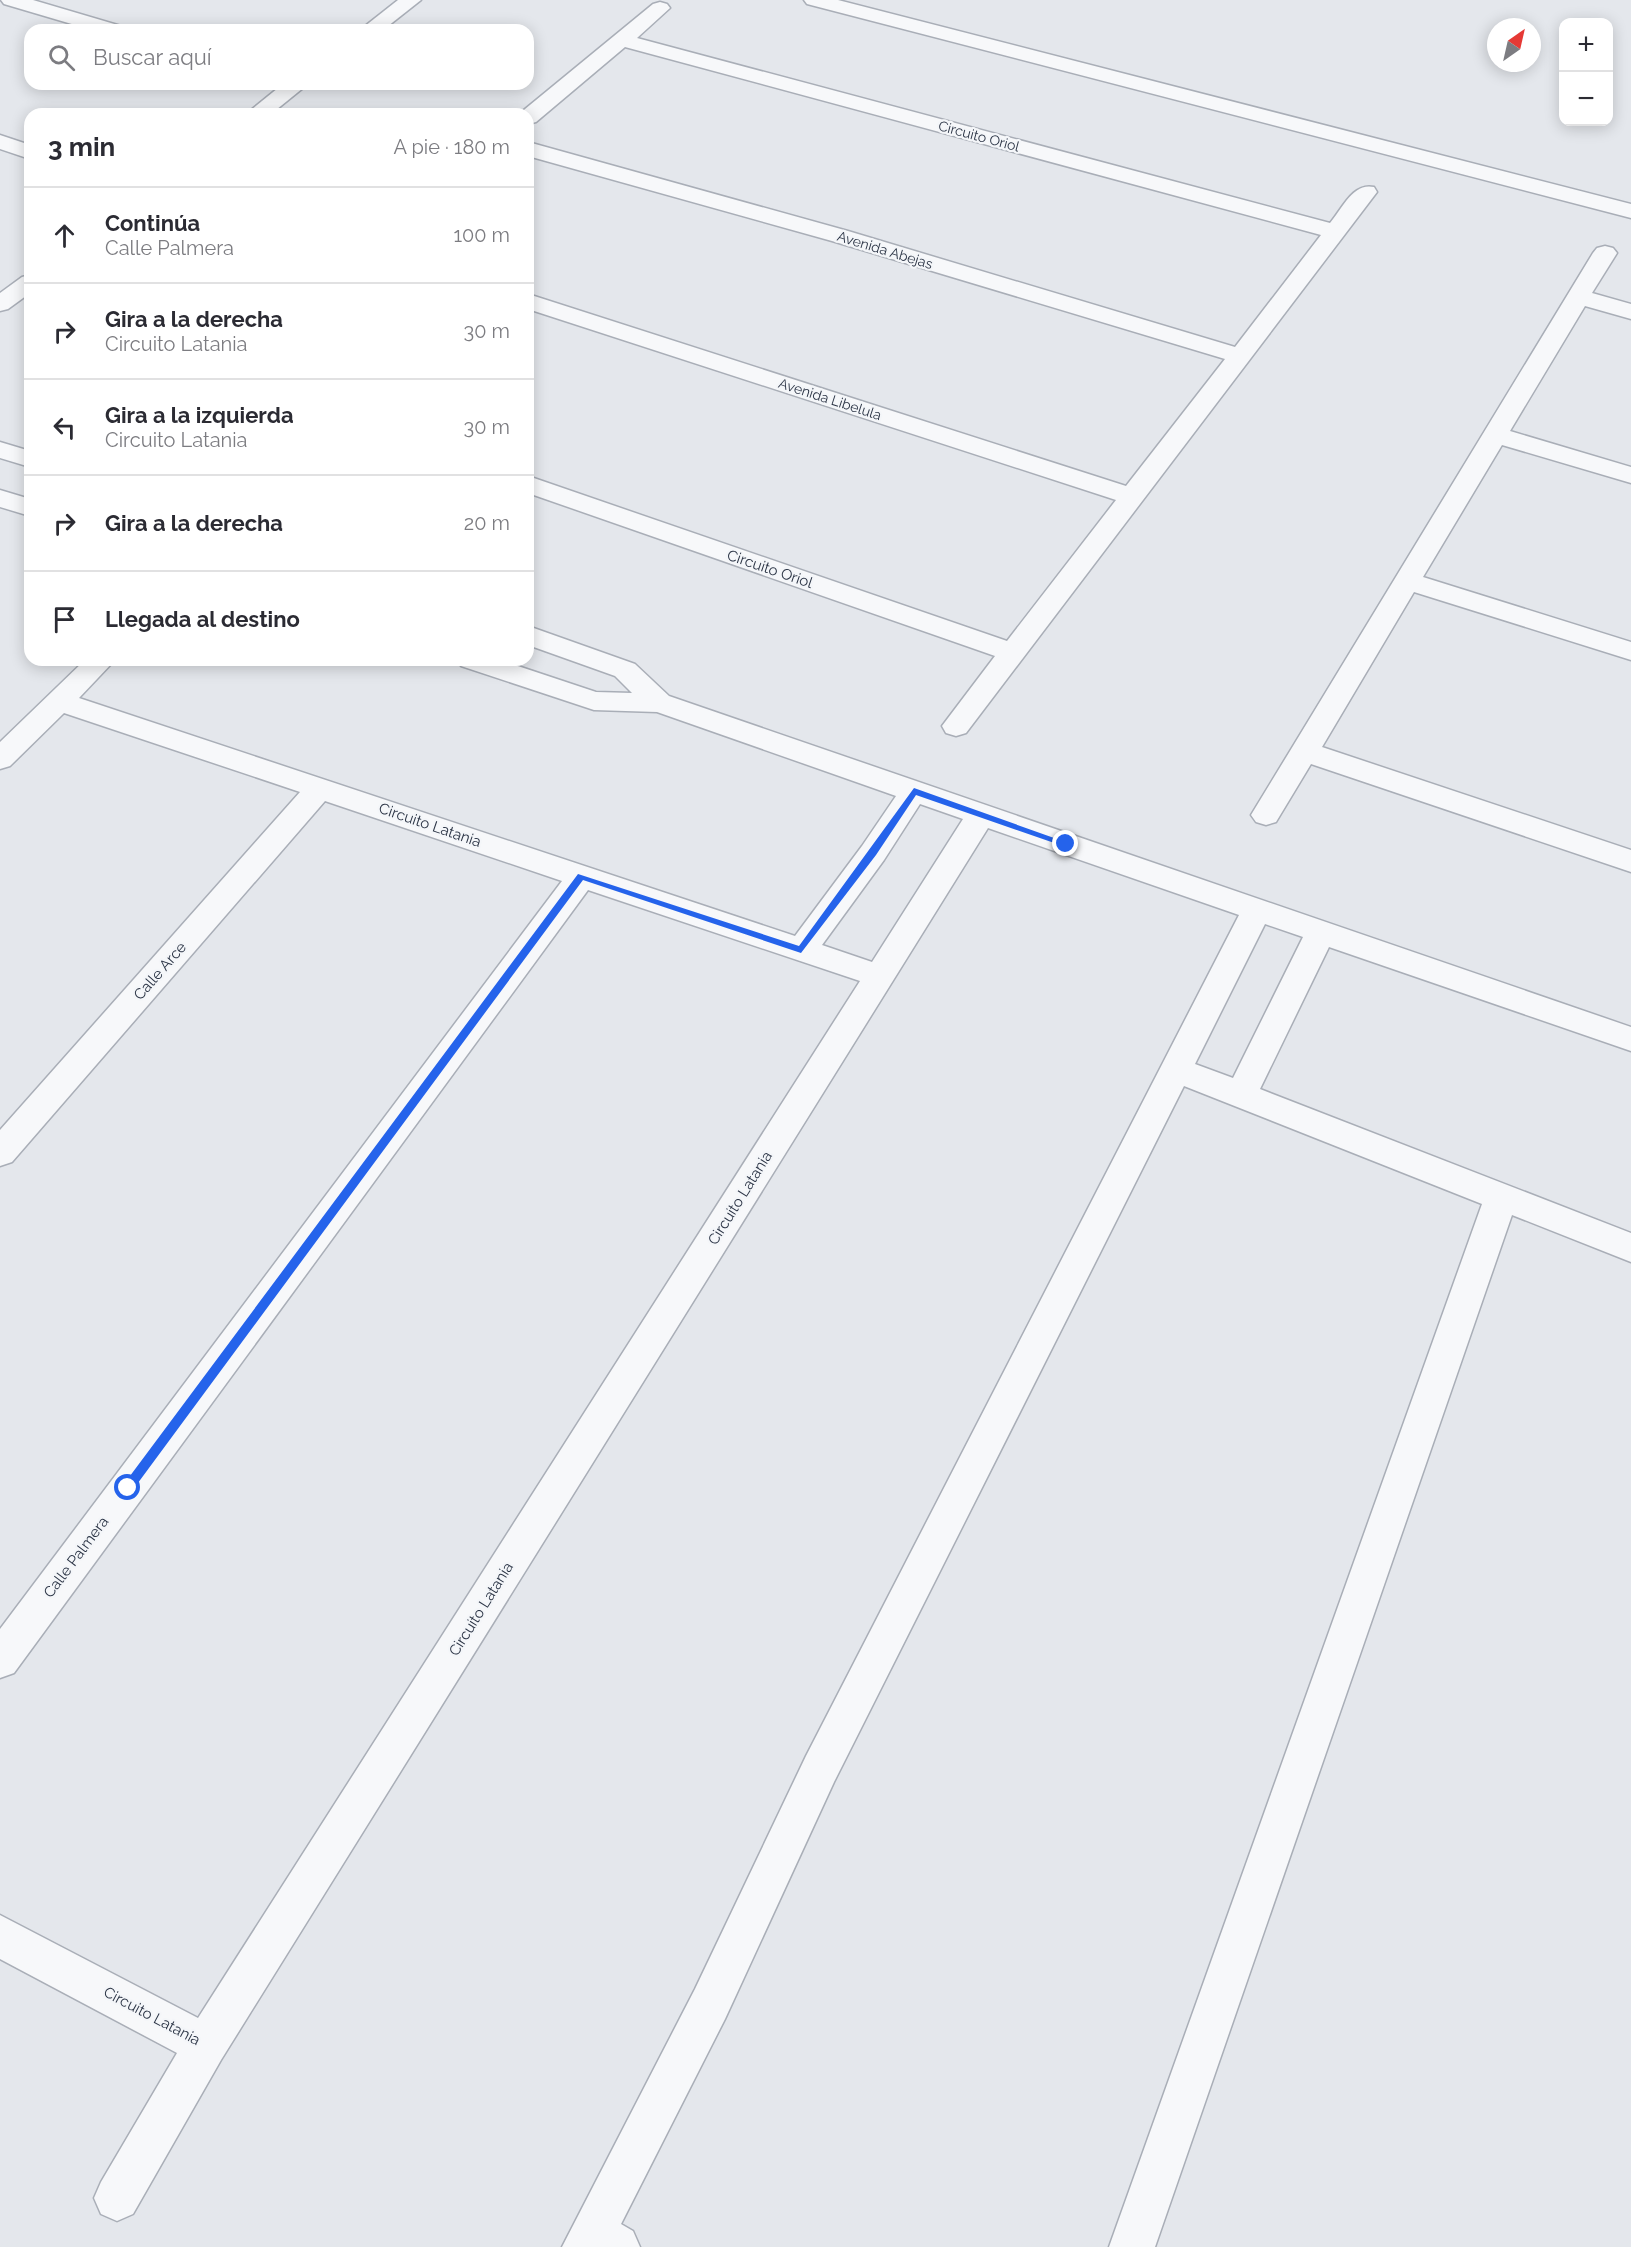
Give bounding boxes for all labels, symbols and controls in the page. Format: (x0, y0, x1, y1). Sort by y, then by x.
north arrow (1487, 18, 1541, 72)
map controls (1559, 18, 1613, 126)
button: + (1559, 18, 1613, 72)
search box (24, 24, 534, 90)
icon: search (45, 41, 78, 74)
text: Buscar aquí (93, 44, 212, 70)
button: − (1559, 72, 1613, 126)
street label: Circuito Oriol (937, 117, 1022, 155)
text: 3 min (48, 132, 115, 162)
text: A pie · 180 m (393, 135, 510, 159)
text: Continúa (105, 210, 200, 236)
icon: ahead (48, 219, 81, 252)
text: 100 m (453, 223, 510, 247)
street label: Avenida Abejas (835, 228, 935, 272)
text: Calle Palmera (105, 236, 234, 260)
text: Gira a la derecha (105, 306, 283, 332)
icon: right (48, 315, 81, 348)
text: 30 m (464, 319, 510, 343)
text: Circuito Latania (105, 332, 248, 356)
street label: Avenida Libelula (777, 375, 883, 423)
text: Gira a la izquierda (105, 402, 294, 428)
icon: left (48, 411, 81, 444)
text: 30 m (464, 415, 510, 439)
text: Circuito Latania (105, 428, 248, 452)
icon: right (48, 507, 81, 540)
text: Gira a la derecha (105, 510, 283, 536)
text: 20 m (464, 511, 510, 535)
street label: Circuito Oriol (725, 546, 816, 592)
icon: arrive (48, 603, 81, 636)
text: Llegada al destino (105, 606, 300, 632)
street label: Circuito Latania (377, 799, 483, 851)
route end (1052, 830, 1078, 856)
street label: Calle Arce (130, 938, 190, 1004)
street label: Circuito Latania (704, 1148, 776, 1248)
route start (114, 1474, 140, 1500)
street label: Calle Palmera (40, 1513, 112, 1601)
street label: Circuito Latania (445, 1559, 517, 1659)
street label: Circuito Latania (101, 1983, 203, 2049)

